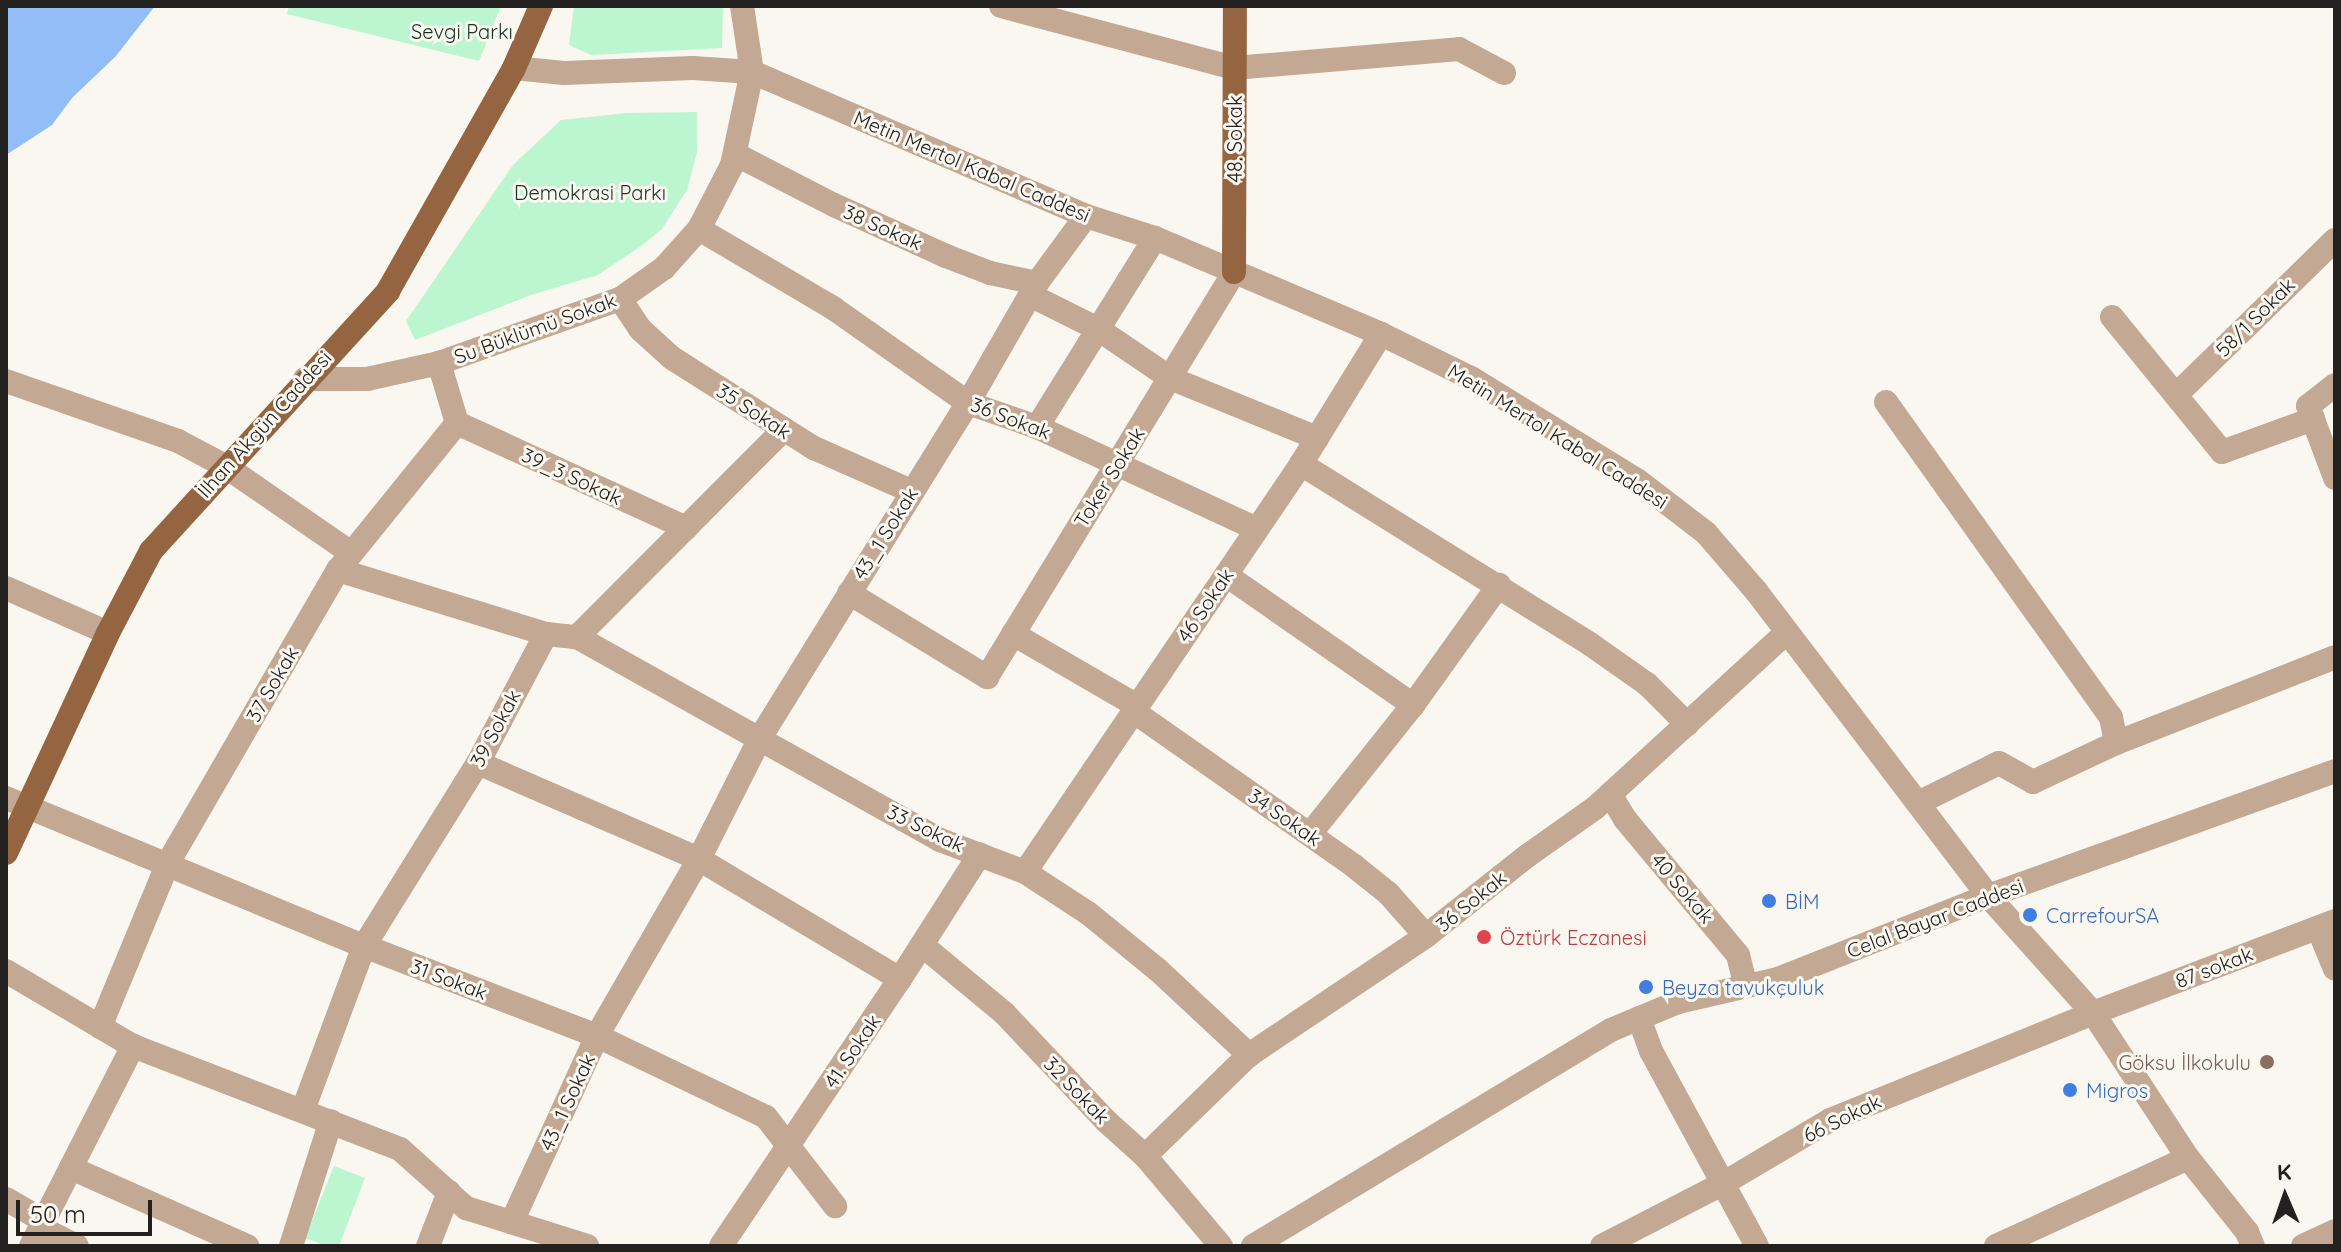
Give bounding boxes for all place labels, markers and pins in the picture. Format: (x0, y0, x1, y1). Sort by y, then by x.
place label: BİM (1785, 889, 1820, 913)
marker: BİM (1760, 892, 1778, 910)
place label: CarrefourSA (2046, 903, 2159, 927)
marker: CarrefourSA (2021, 906, 2039, 924)
place label: Öztürk Eczanesi (1500, 925, 1647, 949)
marker: Öztürk Eczanesi (1475, 928, 1493, 946)
place label: Beyza tavukçuluk (1662, 975, 1824, 999)
marker: Beyza tavukçuluk (1637, 978, 1655, 996)
place label: Göksu İlkokulu (2118, 1050, 2251, 1074)
marker: Göksu İlkokulu (2258, 1053, 2276, 1071)
place label: Migros (2086, 1078, 2148, 1102)
marker: Migros (2061, 1081, 2079, 1099)

